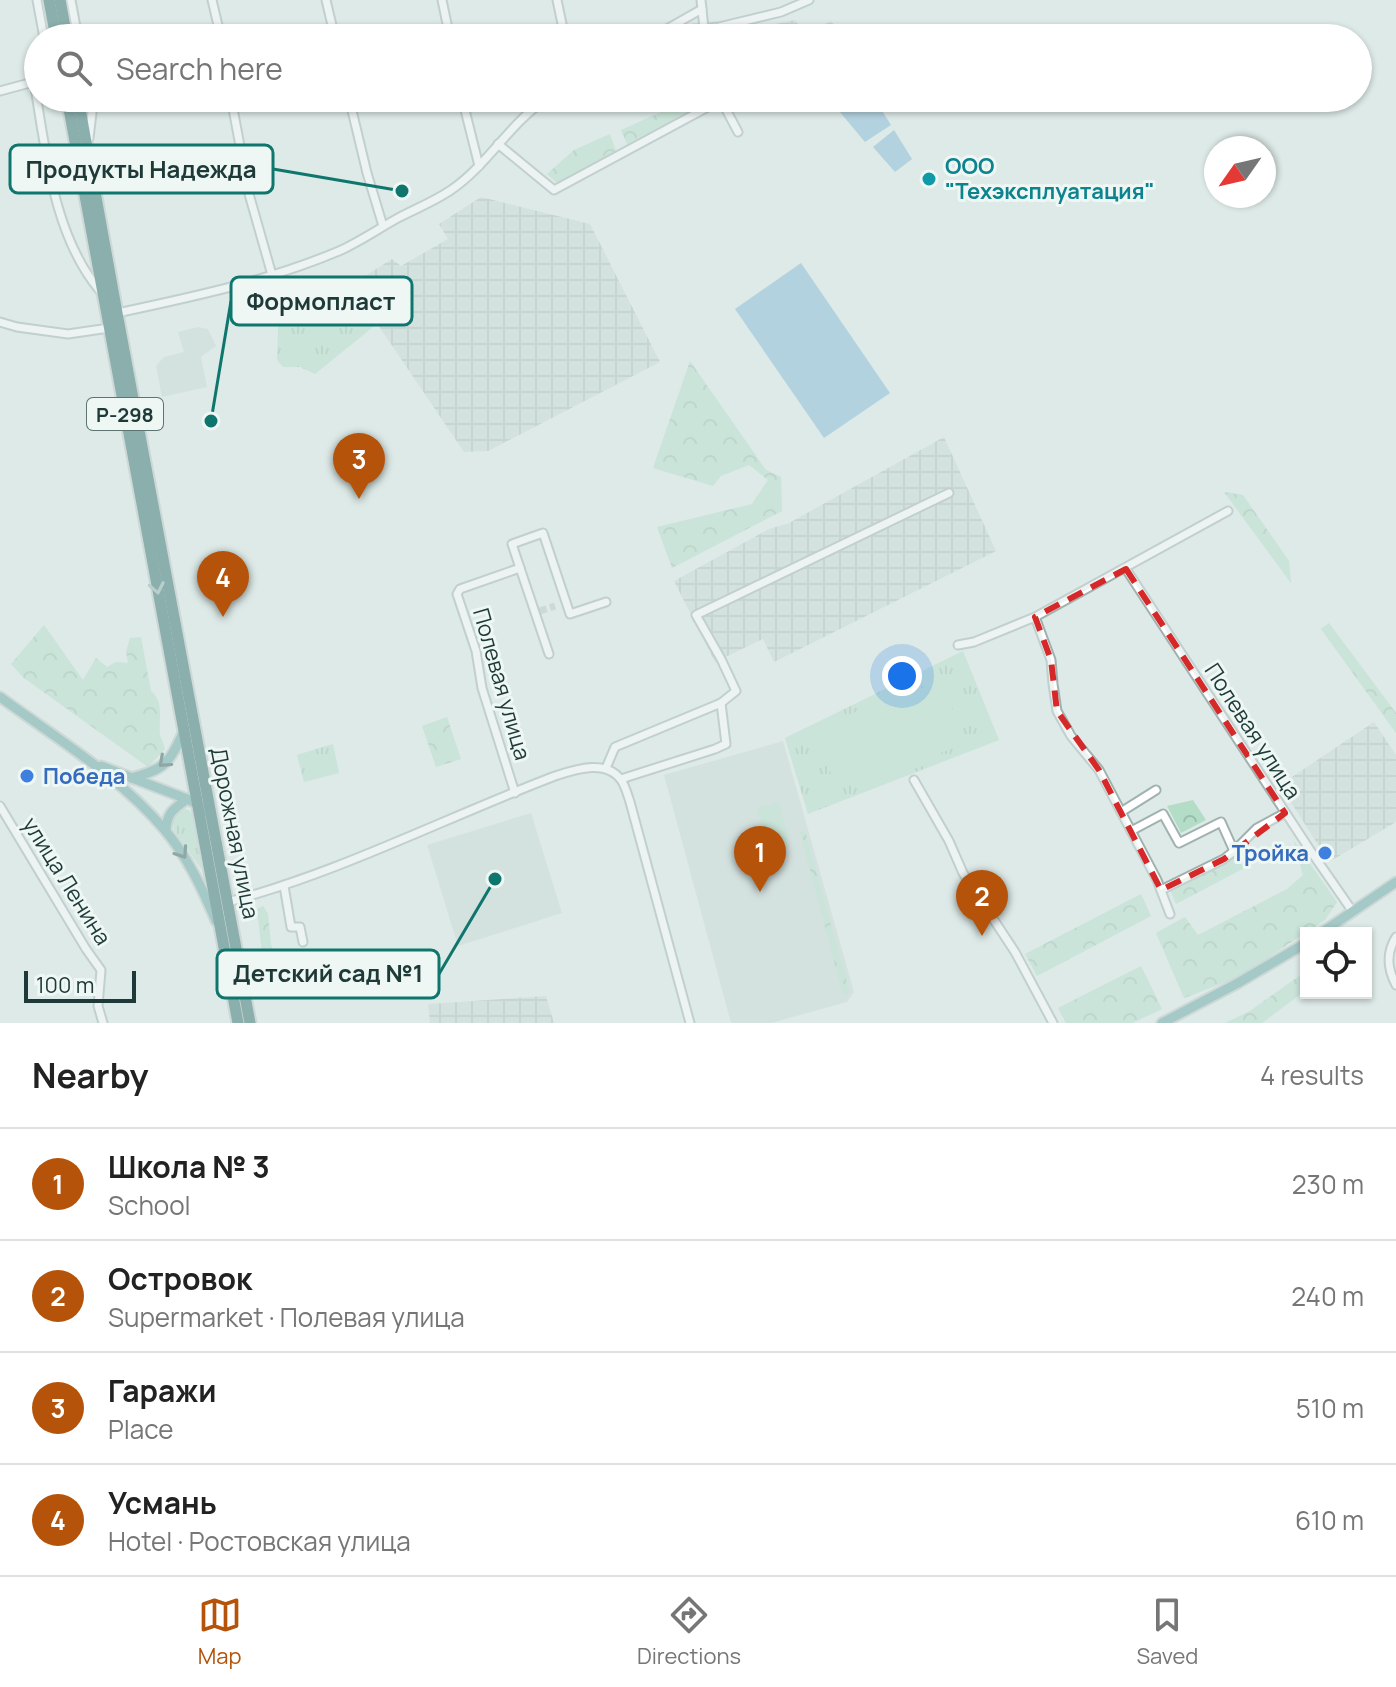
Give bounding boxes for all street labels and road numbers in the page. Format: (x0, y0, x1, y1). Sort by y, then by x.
road number: Р-298 (87, 398, 163, 430)
street label: Полевая улица (466, 605, 538, 763)
street label: Полевая улица (1198, 657, 1308, 805)
street label: Дорожная улица (204, 745, 266, 921)
street label: улица Ленина (16, 811, 118, 951)

